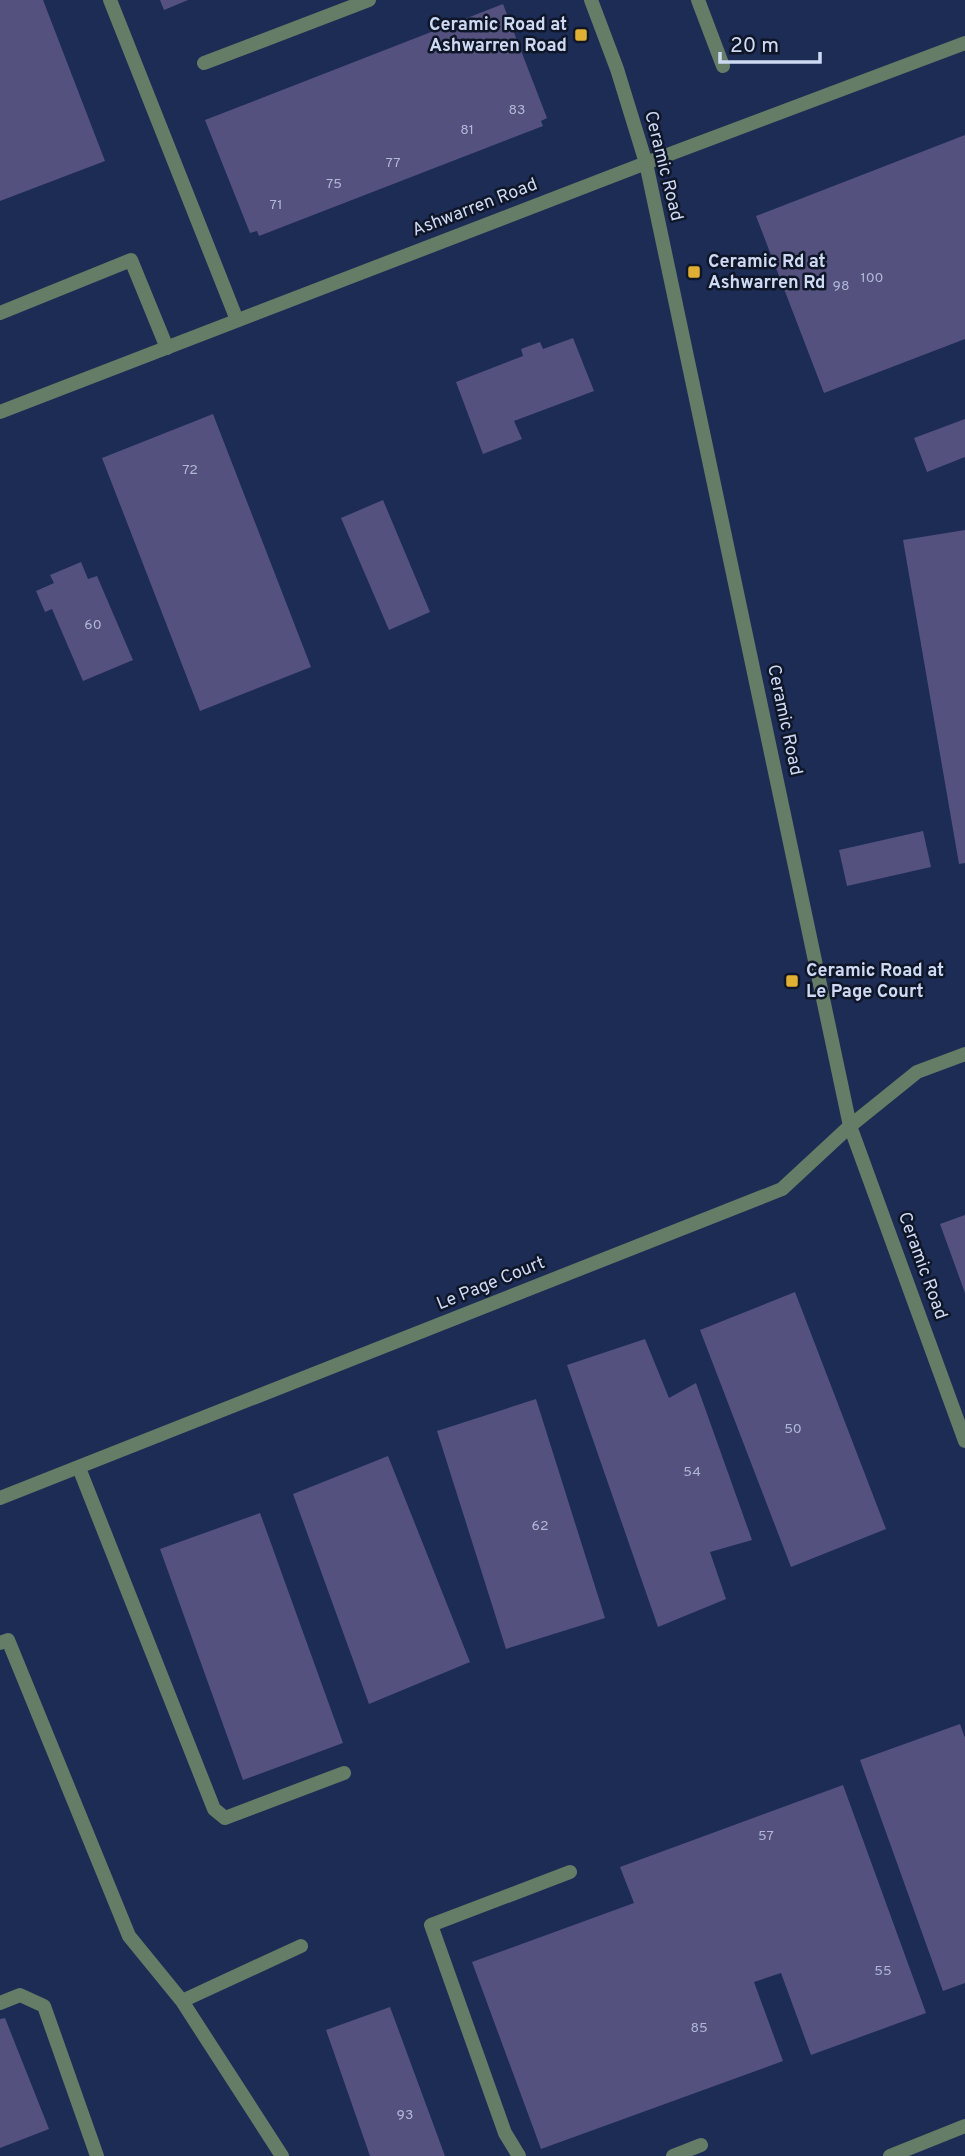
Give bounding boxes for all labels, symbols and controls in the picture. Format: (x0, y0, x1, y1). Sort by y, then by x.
place label: Ceramic Road at Ashwarren Road (429, 14, 567, 58)
scale bar (720, 21, 820, 65)
marker: Ceramic Road at Ashwarren Road (573, 27, 589, 43)
text: 20 m (730, 33, 779, 60)
house number: 83 (509, 102, 525, 119)
street label: Ceramic Road (638, 109, 688, 223)
house number: 81 (460, 122, 474, 139)
house number: 77 (385, 155, 401, 172)
street label: Ashwarren Road (409, 174, 541, 242)
house number: 75 (326, 176, 342, 193)
house number: 71 (270, 197, 282, 214)
place label: Ceramic Rd at Ashwarren Rd (708, 251, 826, 295)
marker: Ceramic Rd at Ashwarren Rd (686, 264, 702, 280)
house number: 100 (860, 270, 884, 287)
house number: 98 (833, 278, 849, 295)
house number: 72 (182, 462, 198, 479)
house number: 60 (84, 617, 102, 634)
street label: Ceramic Road (761, 663, 807, 777)
place label: Ceramic Road at Le Page Court (806, 960, 944, 1004)
marker: Ceramic Road at Le Page Court (784, 973, 800, 989)
street label: Ceramic Road (892, 1209, 952, 1323)
street label: Le Page Court (433, 1252, 549, 1316)
house number: 50 (784, 1421, 802, 1438)
house number: 54 (683, 1464, 701, 1481)
house number: 62 (532, 1518, 548, 1535)
house number: 57 (758, 1828, 774, 1845)
house number: 55 (874, 1963, 892, 1980)
house number: 85 (690, 2020, 708, 2037)
house number: 93 (397, 2107, 413, 2124)

